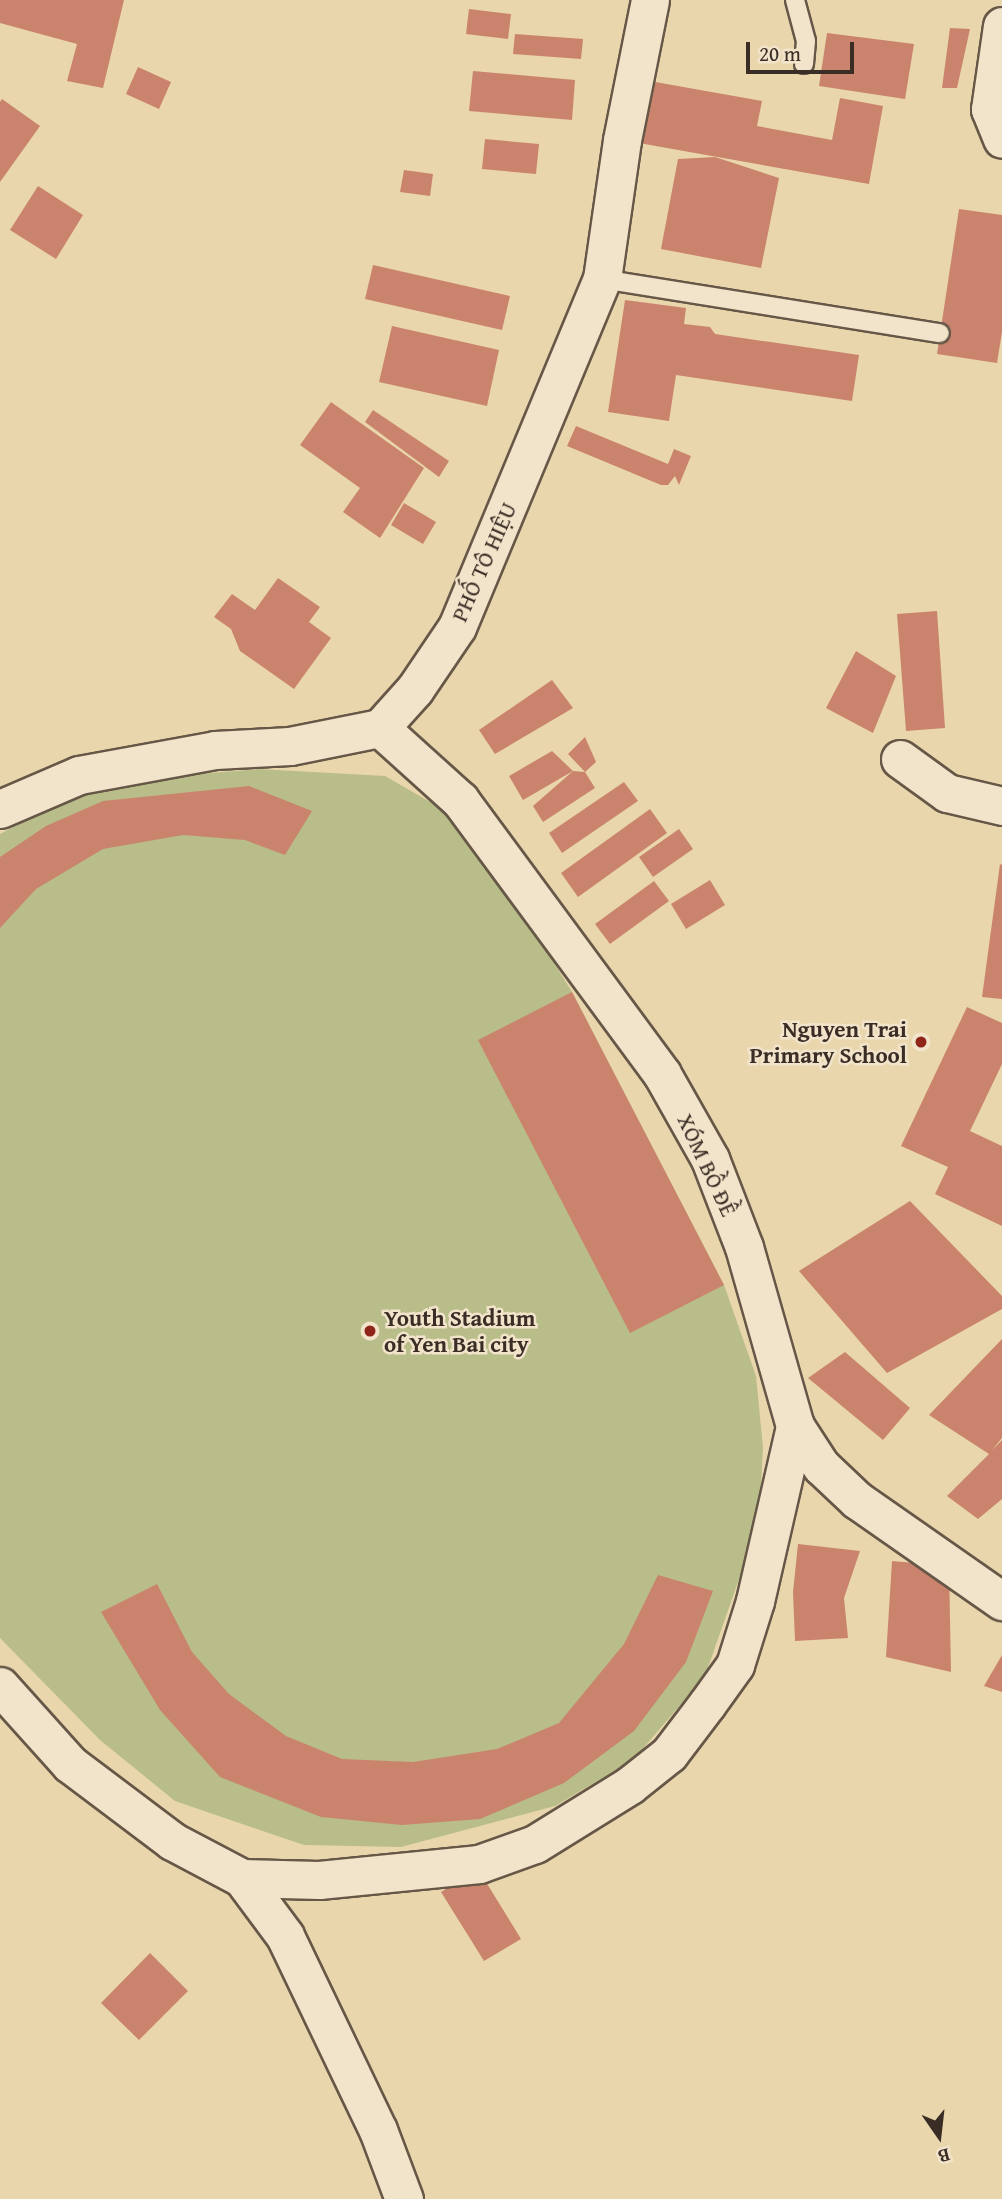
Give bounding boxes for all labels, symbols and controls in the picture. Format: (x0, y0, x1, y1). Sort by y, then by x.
scale bar (750, 28, 858, 72)
text: 20 m (759, 38, 801, 69)
street label: PHỐ TÔ HIỆU (445, 498, 523, 626)
place label: Nguyen Trai Primary School (749, 1015, 907, 1069)
marker: Nguyen Trai Primary School (913, 1034, 929, 1050)
street label: XÓM BỒ ĐỀ (671, 1109, 743, 1221)
place label: Youth Stadium of Yen Bai city (384, 1304, 535, 1358)
marker: Youth Stadium of Yen Bai city (362, 1323, 378, 1339)
north arrow (904, 2101, 974, 2171)
text: B (935, 2141, 953, 2171)

